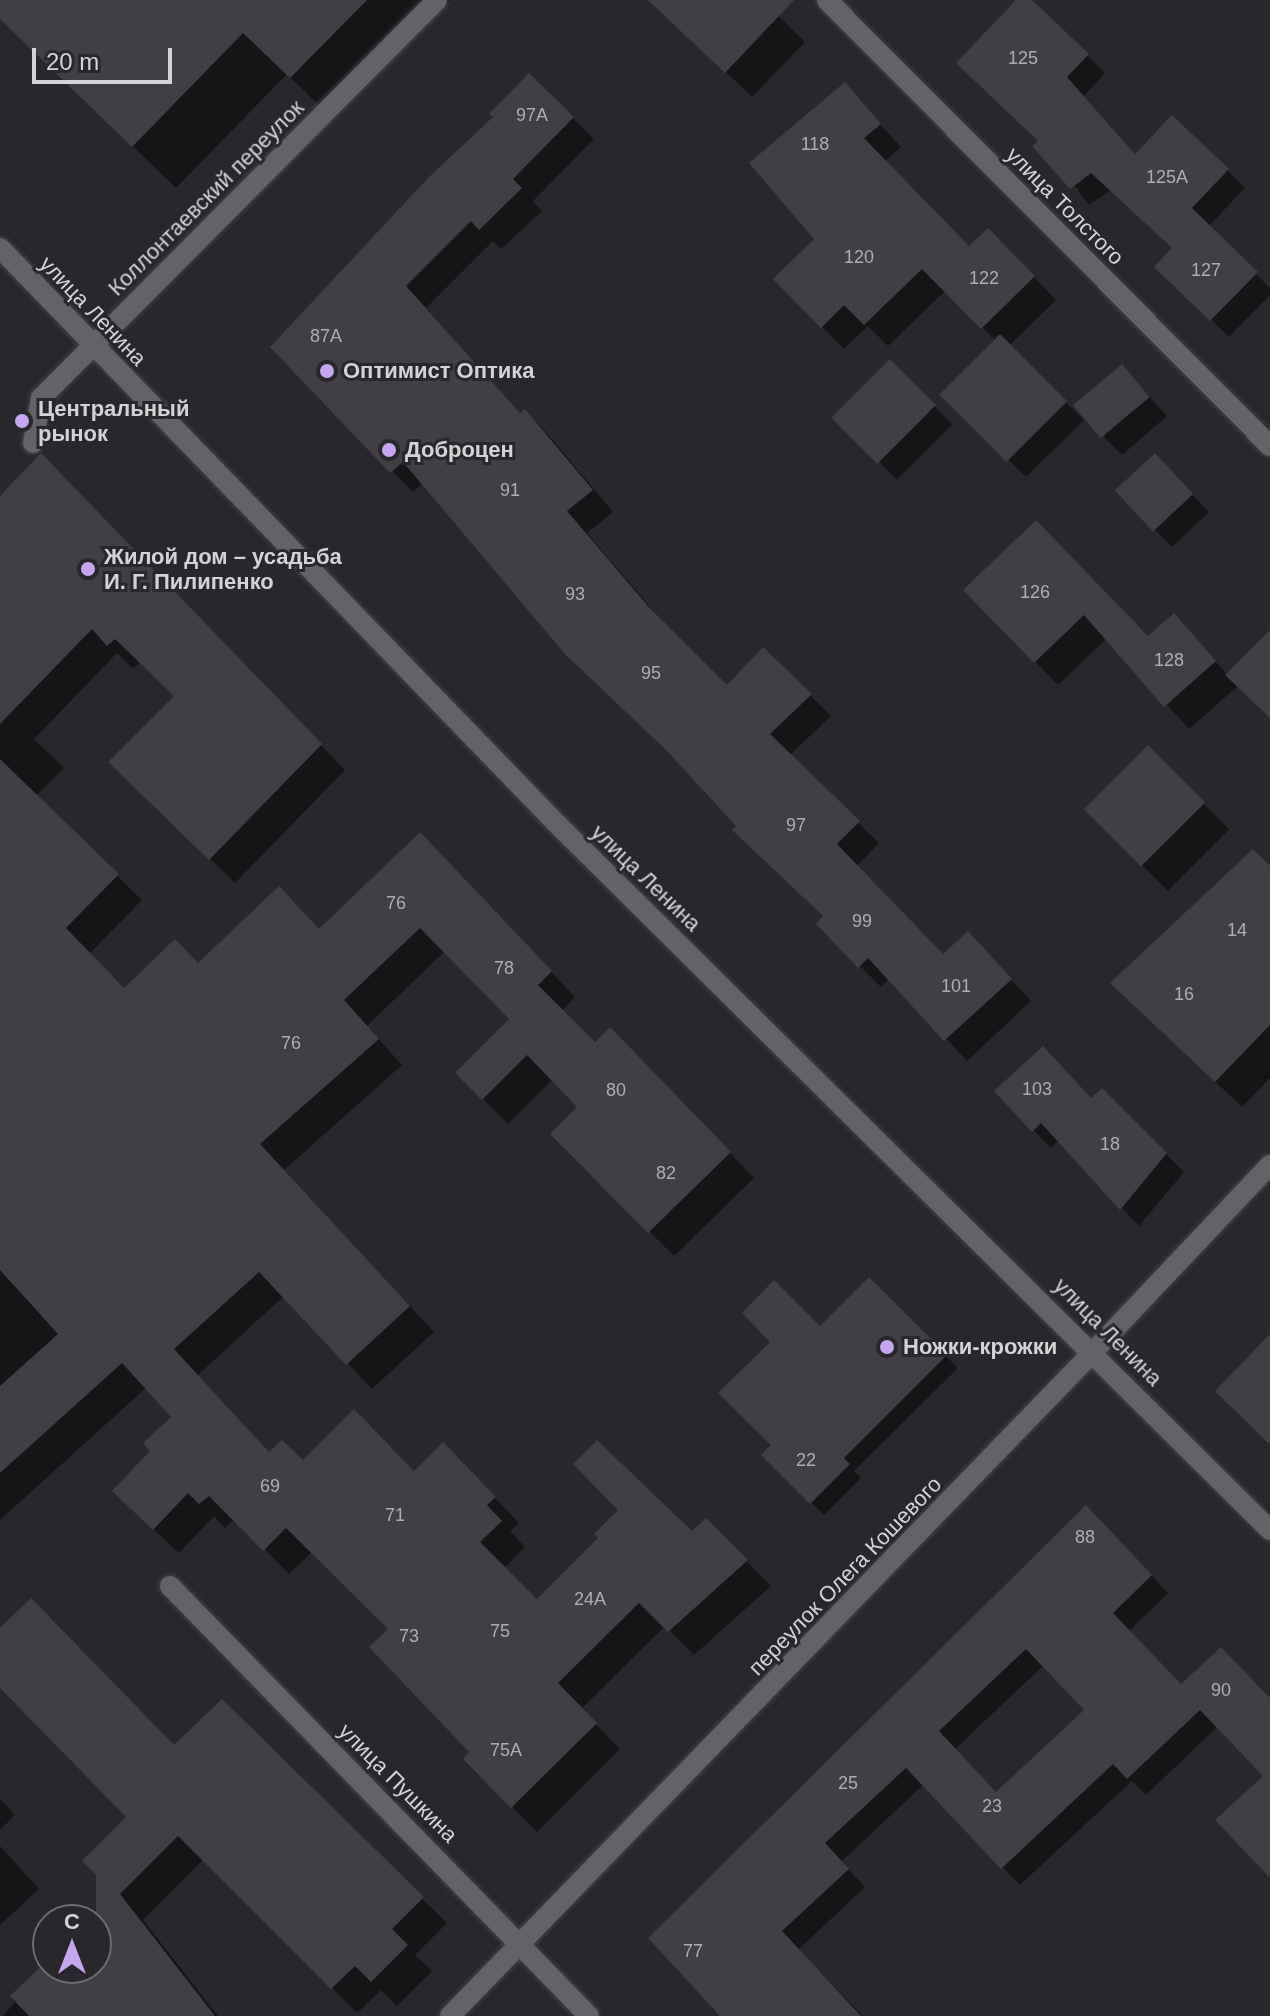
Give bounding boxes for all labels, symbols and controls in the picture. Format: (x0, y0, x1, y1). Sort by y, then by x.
scale bar (36, 32, 176, 82)
house number: 125 (1008, 47, 1038, 69)
text: 20 m (46, 48, 99, 75)
street label: Коллонтаевский переулок (103, 95, 309, 301)
house number: 97А (516, 104, 548, 126)
house number: 118 (801, 133, 829, 155)
street label: улица Толстого (1001, 142, 1129, 270)
house number: 125А (1146, 166, 1188, 188)
house number: 120 (844, 246, 874, 268)
street label: улица Ленина (34, 251, 152, 371)
house number: 127 (1191, 259, 1221, 281)
house number: 122 (969, 267, 999, 289)
house number: 87А (310, 325, 342, 347)
place label: Оптимист Оптика (343, 358, 535, 384)
marker: Оптимист Оптика (318, 362, 336, 380)
place label: Центральный рынок (38, 395, 189, 446)
marker: Центральный рынок (13, 412, 31, 430)
place label: Доброцен (405, 437, 514, 463)
marker: Доброцен (380, 441, 398, 459)
house number: 91 (500, 479, 520, 501)
place label: Жилой дом – усадьба И. Г. Пилипенко (104, 543, 342, 594)
marker: Жилой дом – усадьба И. Г. Пилипенко (79, 560, 97, 578)
house number: 126 (1020, 581, 1050, 603)
house number: 93 (565, 583, 585, 605)
house number: 128 (1154, 649, 1184, 671)
house number: 95 (641, 662, 661, 684)
house number: 97 (786, 814, 806, 836)
street label: улица Ленина (586, 819, 706, 937)
house number: 76 (386, 892, 406, 914)
house number: 99 (852, 910, 872, 932)
house number: 14 (1227, 919, 1247, 941)
house number: 78 (494, 957, 514, 979)
house number: 101 (941, 975, 971, 997)
house number: 16 (1174, 983, 1194, 1005)
house number: 76 (281, 1032, 301, 1054)
house number: 103 (1022, 1078, 1052, 1100)
house number: 80 (606, 1079, 626, 1101)
house number: 18 (1100, 1133, 1120, 1155)
house number: 82 (656, 1162, 676, 1184)
street label: улица Ленина (1048, 1272, 1168, 1392)
place label: Ножки-крожки (903, 1334, 1057, 1360)
marker: Ножки-крожки (878, 1338, 896, 1356)
house number: 22 (796, 1449, 816, 1471)
street label: переулок Олега Кошевого (743, 1471, 947, 1681)
house number: 69 (260, 1475, 280, 1497)
house number: 71 (385, 1504, 405, 1526)
house number: 88 (1075, 1526, 1095, 1548)
house number: 24А (574, 1588, 606, 1610)
house number: 75 (490, 1620, 510, 1642)
house number: 73 (399, 1625, 419, 1647)
house number: 90 (1211, 1679, 1231, 1701)
street label: улица Пушкина (333, 1718, 463, 1848)
house number: 75А (490, 1739, 522, 1761)
house number: 25 (838, 1772, 858, 1794)
house number: 23 (982, 1795, 1002, 1817)
north arrow (32, 1904, 112, 1984)
text: С (64, 1909, 80, 1934)
house number: 77 (683, 1940, 703, 1962)

